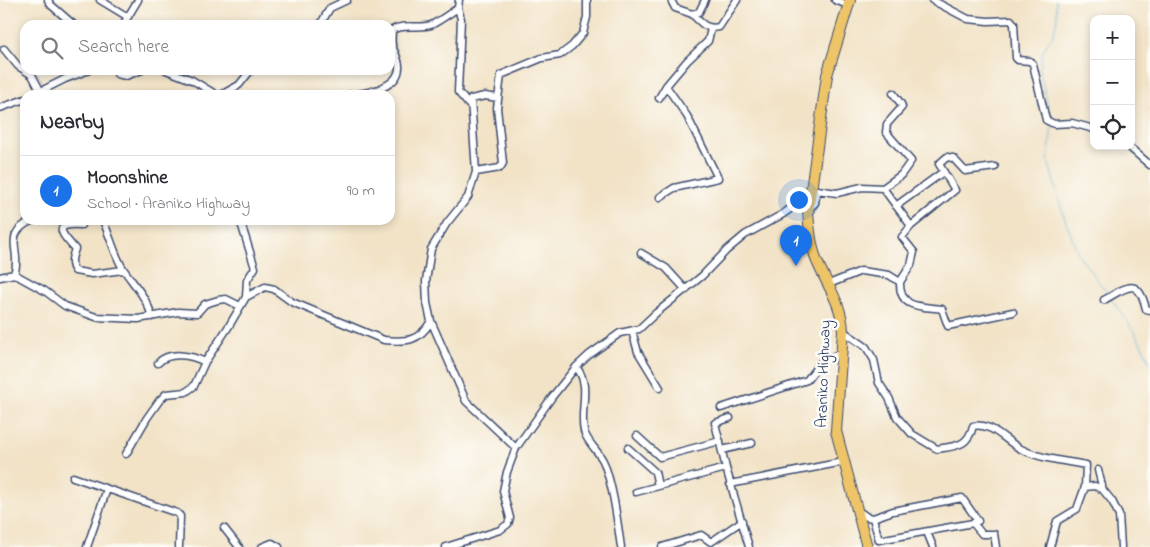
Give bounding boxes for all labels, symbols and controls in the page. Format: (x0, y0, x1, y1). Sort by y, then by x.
map controls (1090, 15, 1135, 150)
button: + (1090, 15, 1135, 60)
search box (20, 20, 395, 75)
icon: search (38, 34, 66, 62)
text: Search here (78, 34, 169, 61)
button: − (1090, 60, 1135, 105)
button: locate (1090, 105, 1135, 150)
text: Nearby (40, 108, 104, 138)
text: Moonshine (87, 165, 168, 192)
text: 1 (53, 179, 59, 203)
text: 90 m (347, 179, 375, 203)
your location (786, 187, 812, 213)
text: School · Araniko Highway (87, 192, 250, 216)
pin: 1 (780, 225, 812, 266)
street label: Araniko Highway (810, 320, 838, 428)

